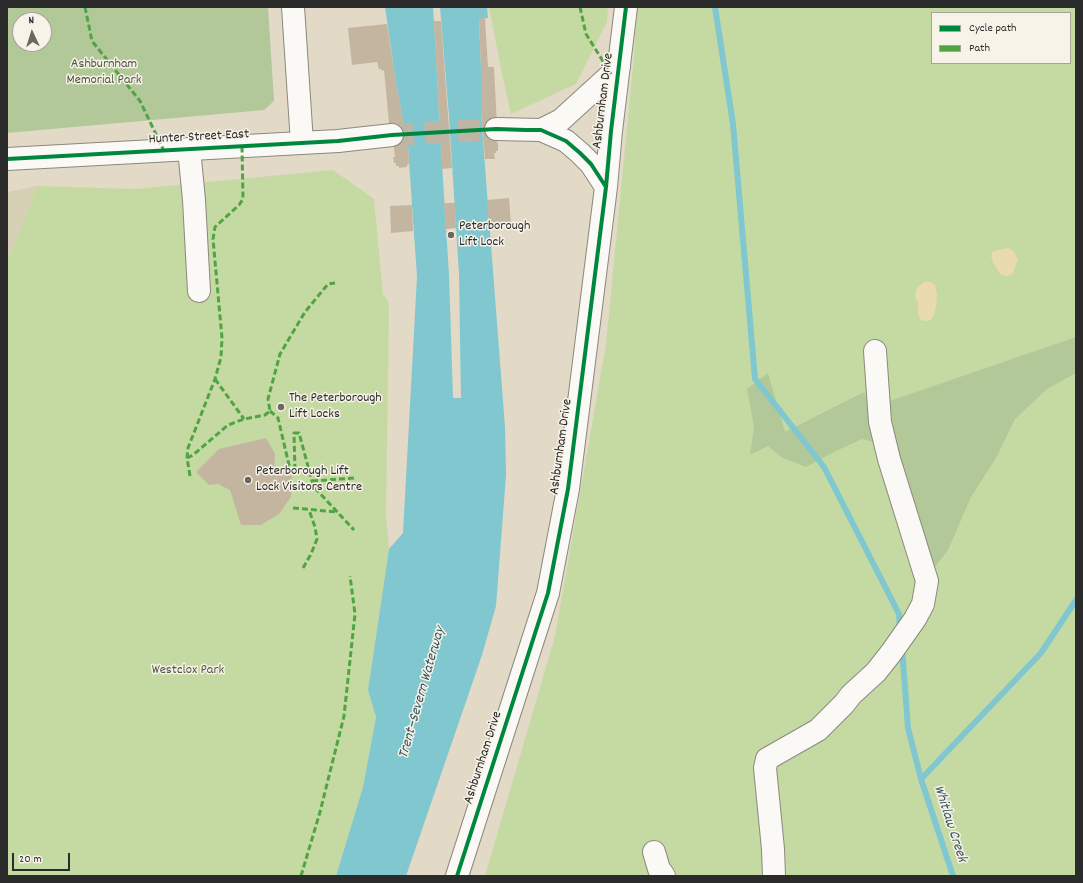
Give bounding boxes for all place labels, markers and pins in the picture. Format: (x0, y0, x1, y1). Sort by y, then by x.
place label: Peterborough Lift Lock (459, 219, 530, 252)
marker: Peterborough Lift Lock (446, 230, 456, 240)
place label: The Peterborough Lift Locks (289, 391, 382, 424)
marker: The Peterborough Lift Locks (276, 402, 286, 412)
place label: Peterborough Lift Lock Visitors Centre (256, 464, 362, 496)
marker: Peterborough Lift Lock Visitors Centre (243, 475, 253, 485)

